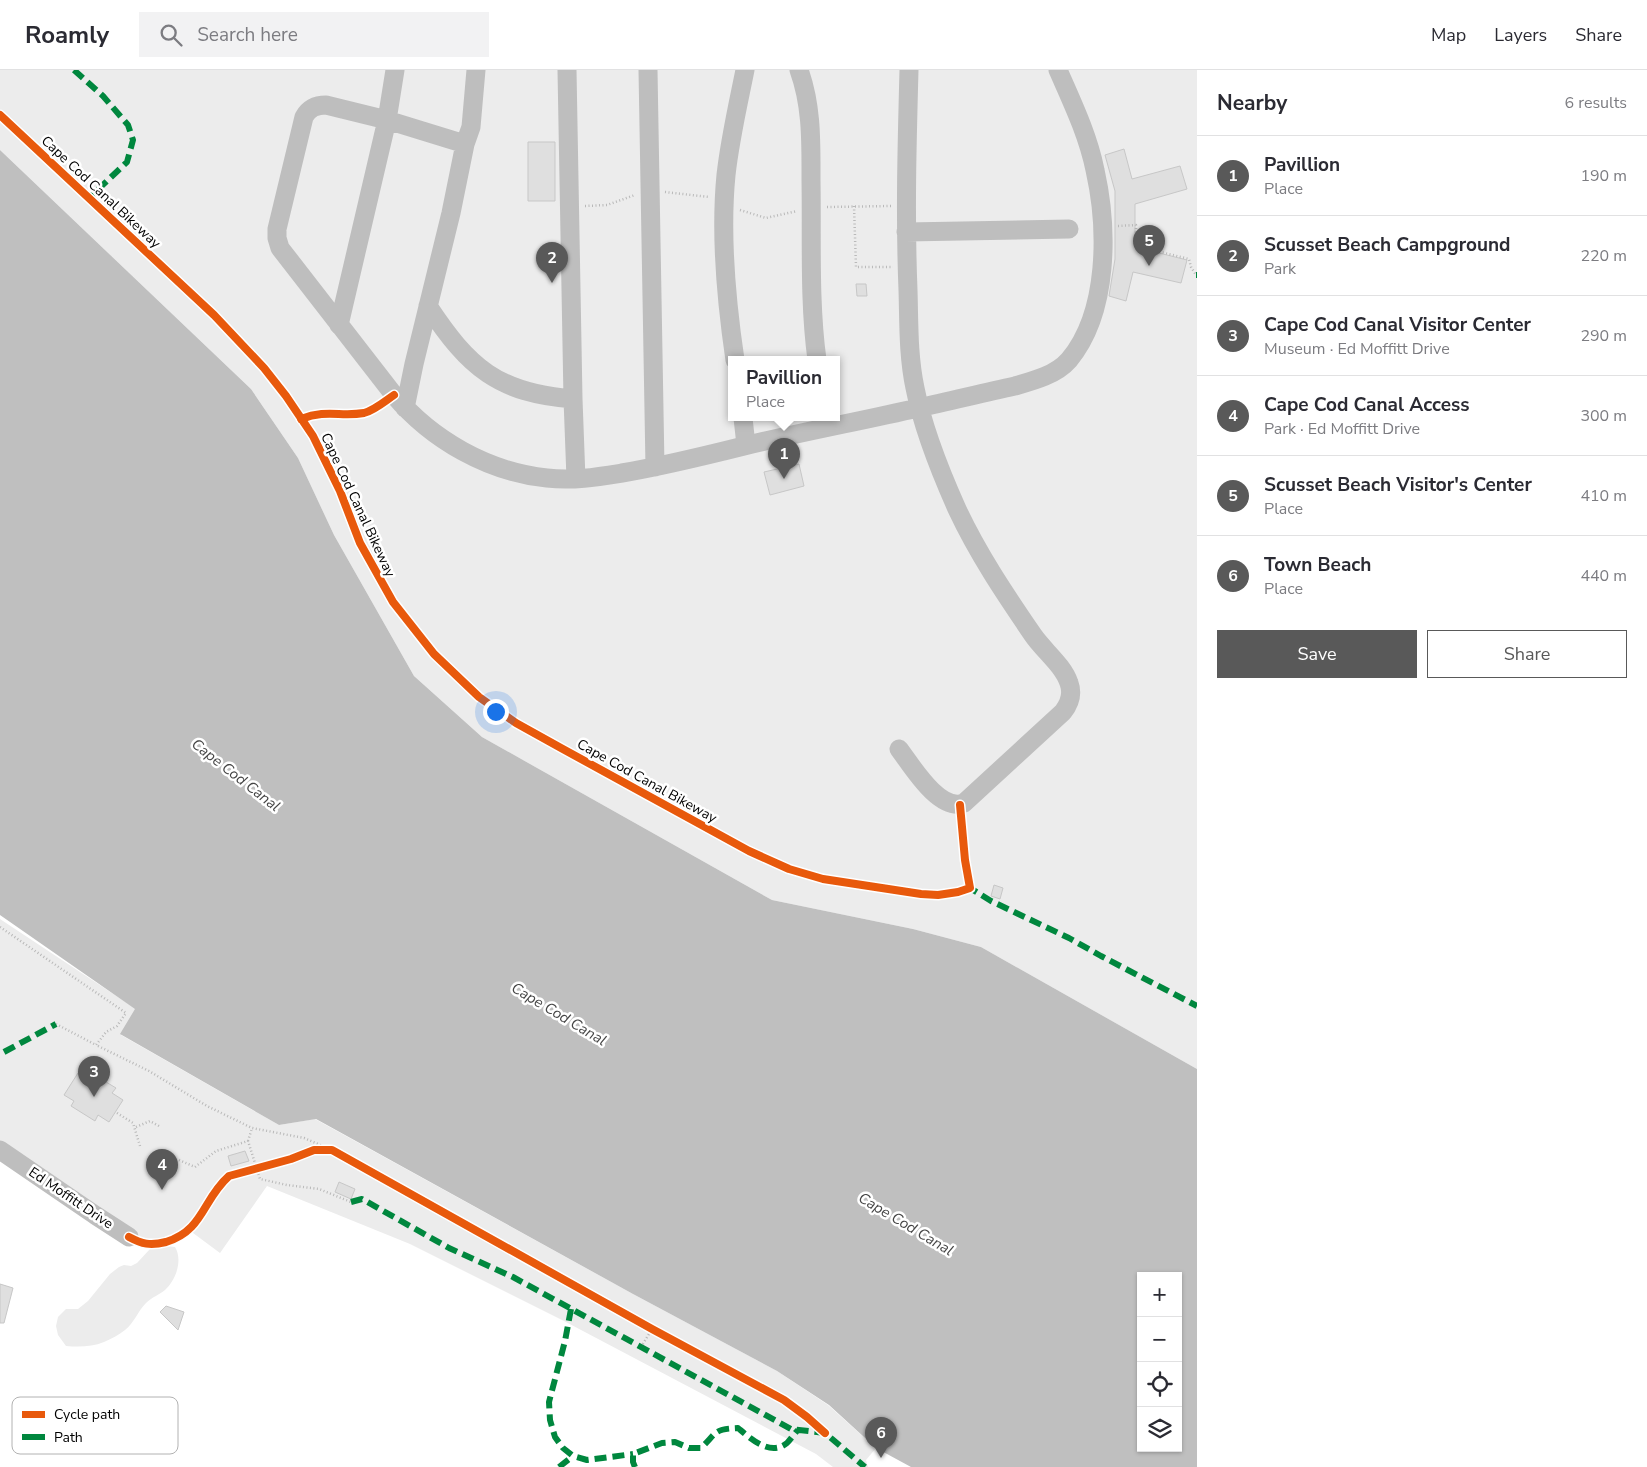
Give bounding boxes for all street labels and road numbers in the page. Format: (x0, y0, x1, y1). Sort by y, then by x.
street label: Cape Cod Canal Bikeway (37, 131, 166, 253)
street label: Cape Cod Canal Bikeway (316, 430, 400, 581)
street label: Cape Cod Canal Bikeway (574, 735, 721, 828)
street label: Ed Moffitt Drive (25, 1163, 117, 1233)

